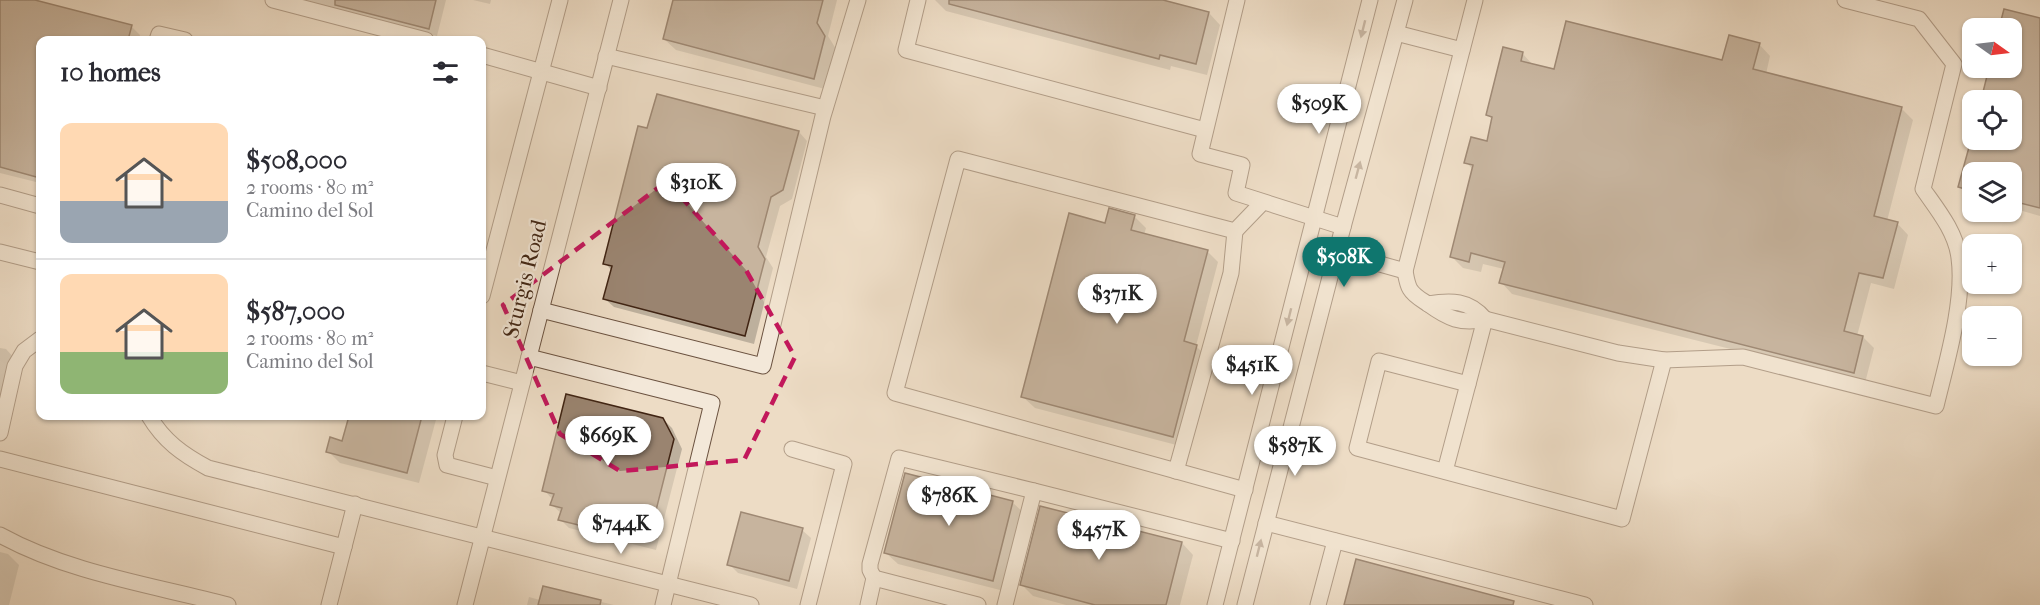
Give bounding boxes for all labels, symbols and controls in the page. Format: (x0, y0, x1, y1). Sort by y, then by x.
north arrow (1962, 18, 2022, 78)
map controls (1962, 18, 2022, 366)
one-way arrow (1357, 20, 1367, 39)
icon: filters (429, 56, 462, 89)
text: 10 homes (60, 57, 161, 88)
pin: $509K (1277, 84, 1361, 135)
button: locate (1962, 90, 2022, 150)
text: $509K (1291, 92, 1347, 115)
text: $508,000 (246, 145, 347, 176)
icon: home (108, 147, 180, 219)
one-way arrow (1354, 161, 1363, 179)
button: layers (1962, 162, 2022, 222)
pin: $310K (654, 163, 738, 214)
text: $310K (670, 171, 722, 194)
text: 2 rooms · 80 m² (246, 176, 373, 199)
text: Camino del Sol (246, 199, 374, 222)
street label: Sturgis Road (498, 216, 553, 341)
button: + (1962, 234, 2022, 294)
pin: $508K (1302, 237, 1386, 288)
text: $508K (1316, 245, 1372, 268)
pin: $371K (1075, 274, 1159, 325)
text: $371K (1092, 282, 1142, 305)
text: $587,000 (246, 296, 345, 327)
icon: home (108, 298, 180, 370)
button: − (1962, 306, 2022, 366)
one-way arrow (1284, 308, 1294, 326)
text: 2 rooms · 80 m² (246, 327, 373, 350)
pin: $451K (1210, 345, 1294, 396)
text: Camino del Sol (246, 350, 374, 373)
text: $451K (1226, 353, 1278, 376)
pin: $669K (566, 416, 650, 467)
text: $669K (579, 424, 637, 447)
pin: $587K (1253, 426, 1337, 477)
text: $587K (1268, 434, 1322, 457)
pin: $786K (907, 476, 991, 527)
text: $786K (921, 484, 977, 507)
pin: $744K (579, 504, 663, 555)
pin: $457K (1057, 510, 1141, 561)
text: $744K (592, 512, 650, 535)
text: $457K (1071, 518, 1127, 541)
one-way arrow (1255, 539, 1265, 557)

